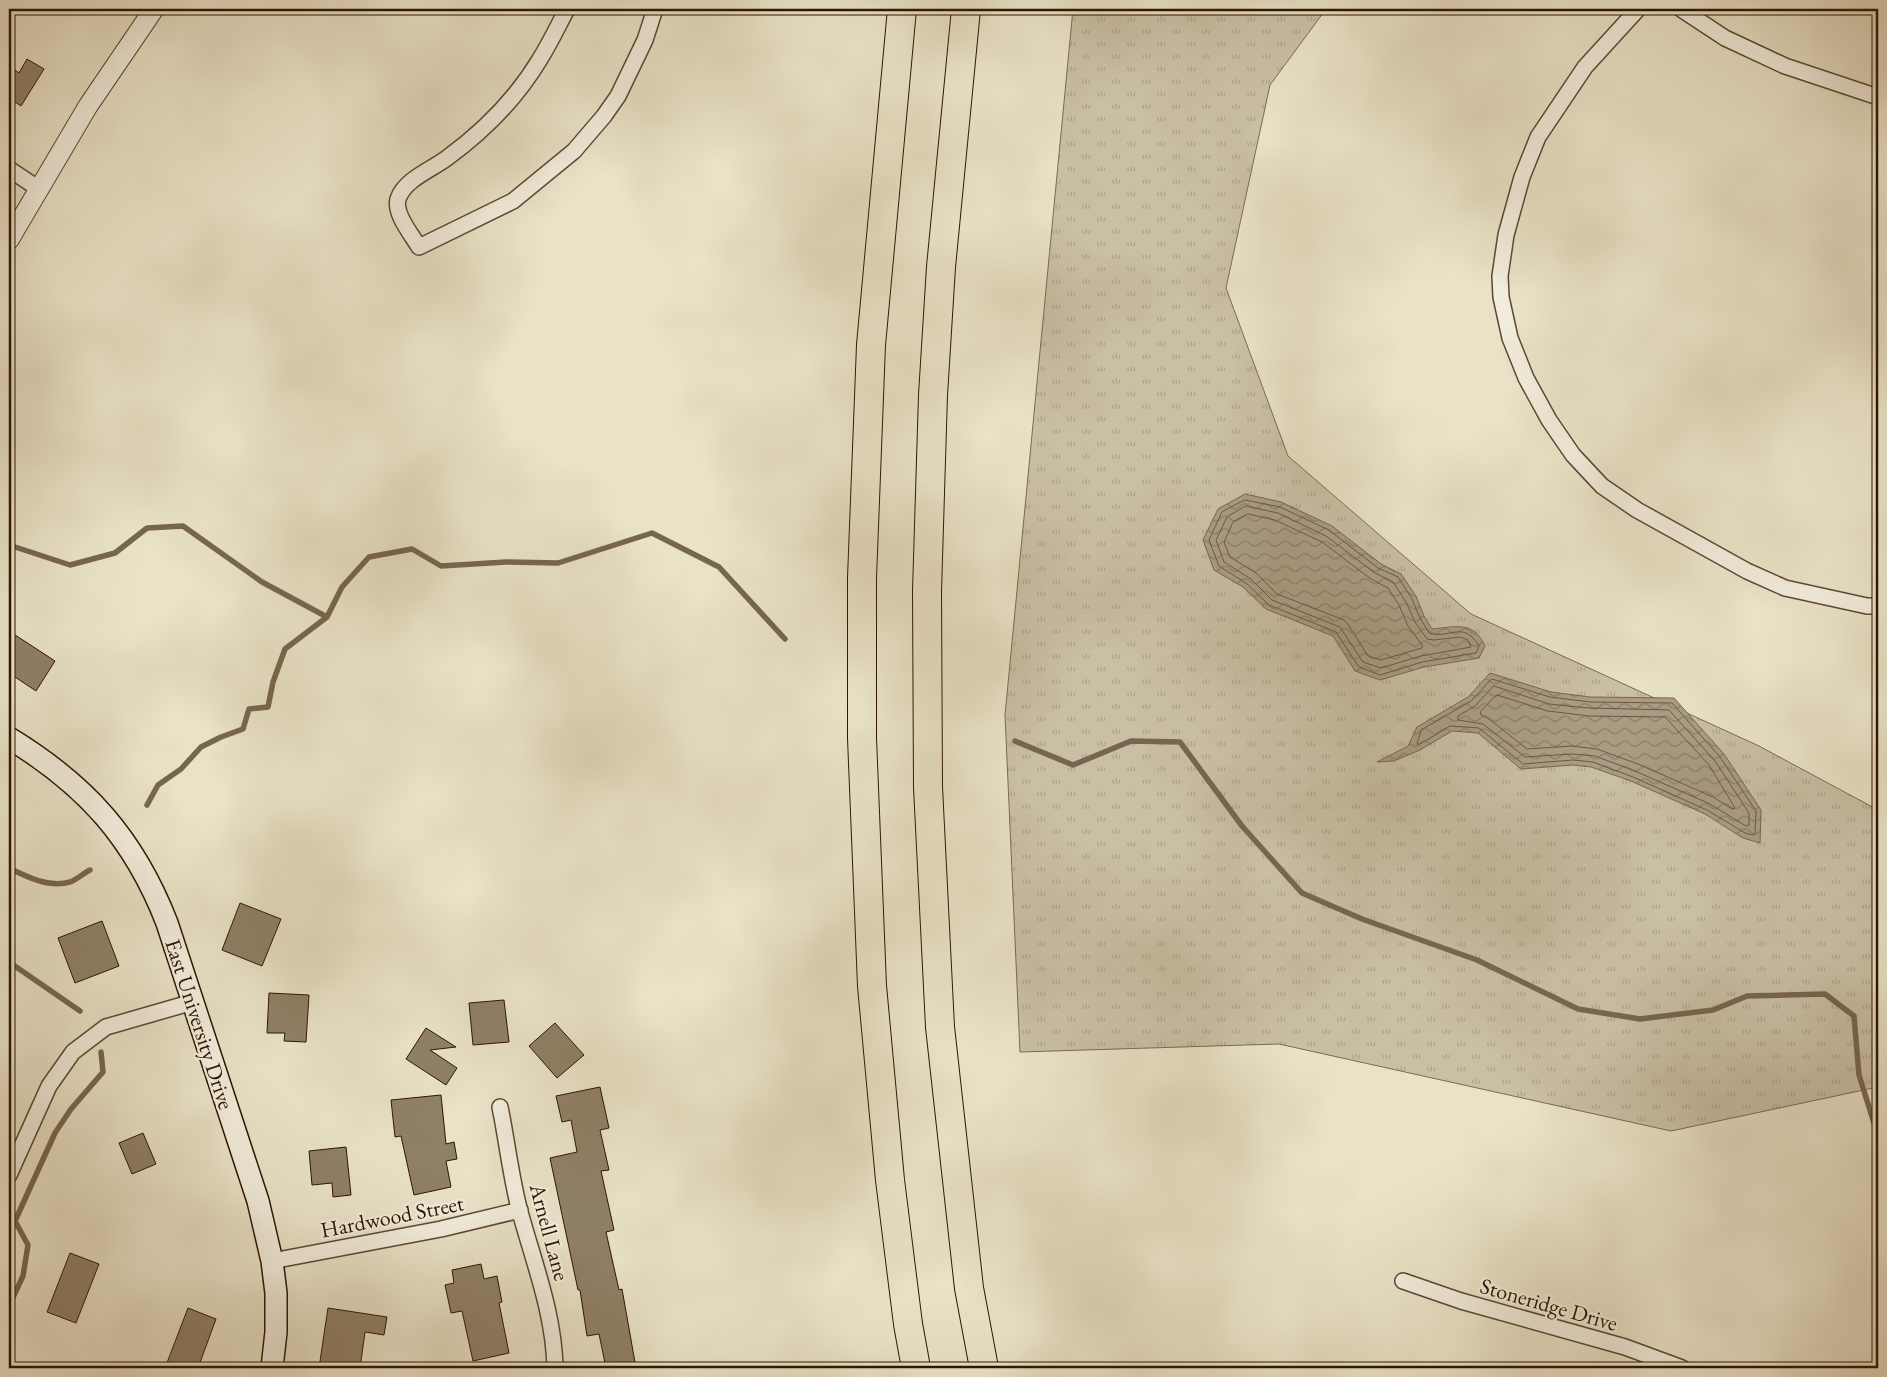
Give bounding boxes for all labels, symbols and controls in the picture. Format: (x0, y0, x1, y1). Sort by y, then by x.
street label: East University Drive (158, 935, 241, 1114)
street label: Arnell Lane (522, 1179, 577, 1284)
street label: Hardwood Street (318, 1188, 466, 1245)
street label: Stoneridge Drive (1477, 1271, 1621, 1338)

